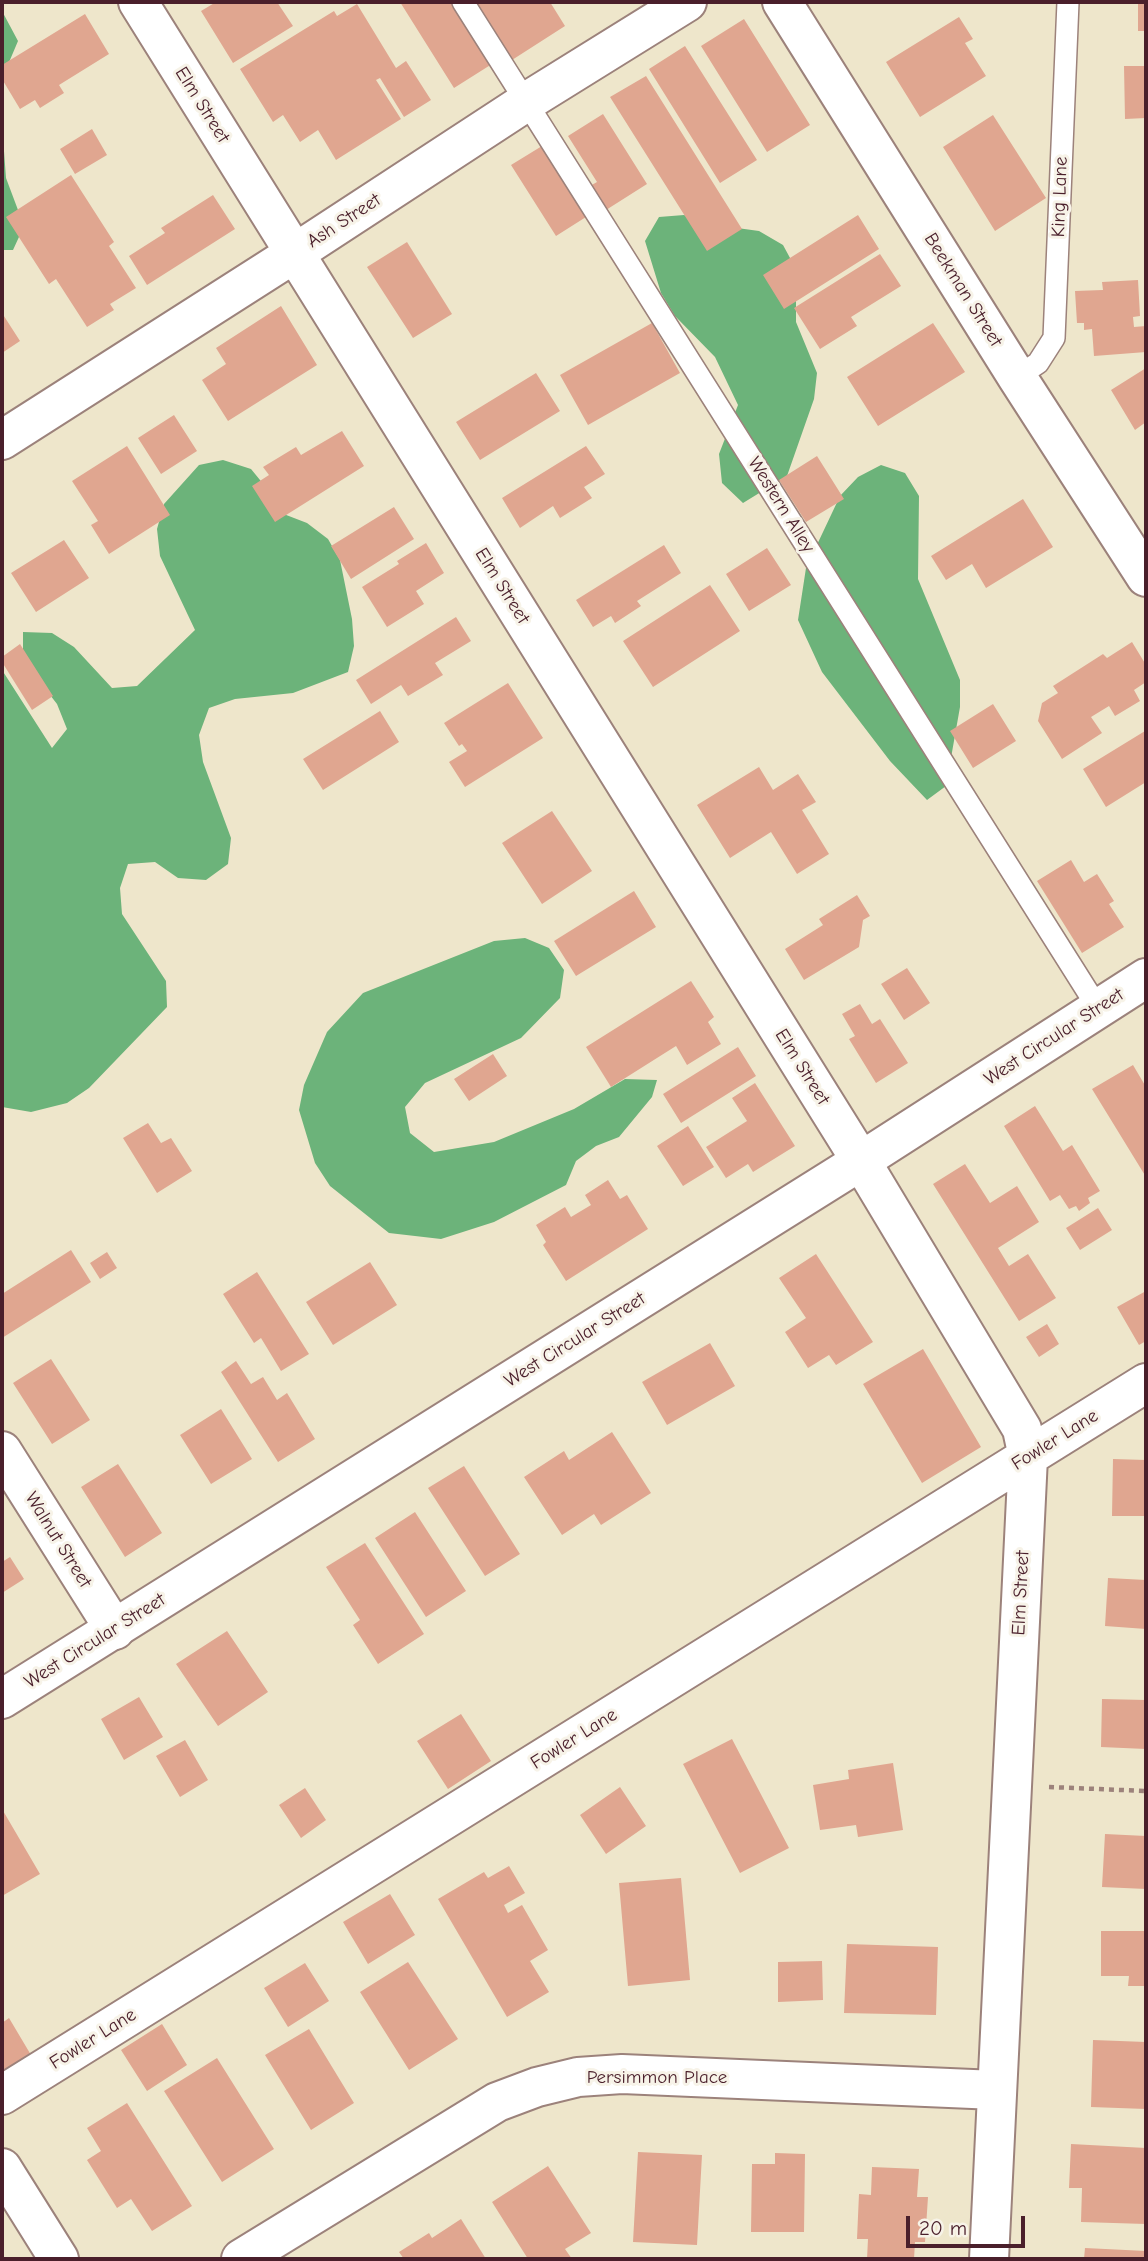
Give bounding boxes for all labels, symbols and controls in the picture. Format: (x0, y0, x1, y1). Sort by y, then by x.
street label: Elm Street (170, 63, 234, 147)
street label: King Lane (1047, 156, 1073, 238)
street label: Ash Street (303, 189, 385, 253)
street label: Beekman Street (919, 229, 1007, 351)
street label: Western Alley (743, 453, 819, 557)
street label: Elm Street (470, 544, 534, 628)
street label: West Circular Street (980, 983, 1128, 1091)
street label: Elm Street (770, 1025, 834, 1109)
street label: West Circular Street (500, 1288, 650, 1392)
street label: Fowler Lane (1008, 1404, 1102, 1476)
street label: Walnut Street (20, 1488, 96, 1592)
street label: Elm Street (1007, 1550, 1035, 1636)
street label: West Circular Street (20, 1589, 170, 1693)
street label: Fowler Lane (527, 1703, 621, 1775)
street label: Fowler Lane (46, 2003, 140, 2075)
street label: Persimmon Place (587, 2067, 727, 2089)
scale bar (910, 2202, 1029, 2246)
text: 20 m (919, 2216, 967, 2240)

